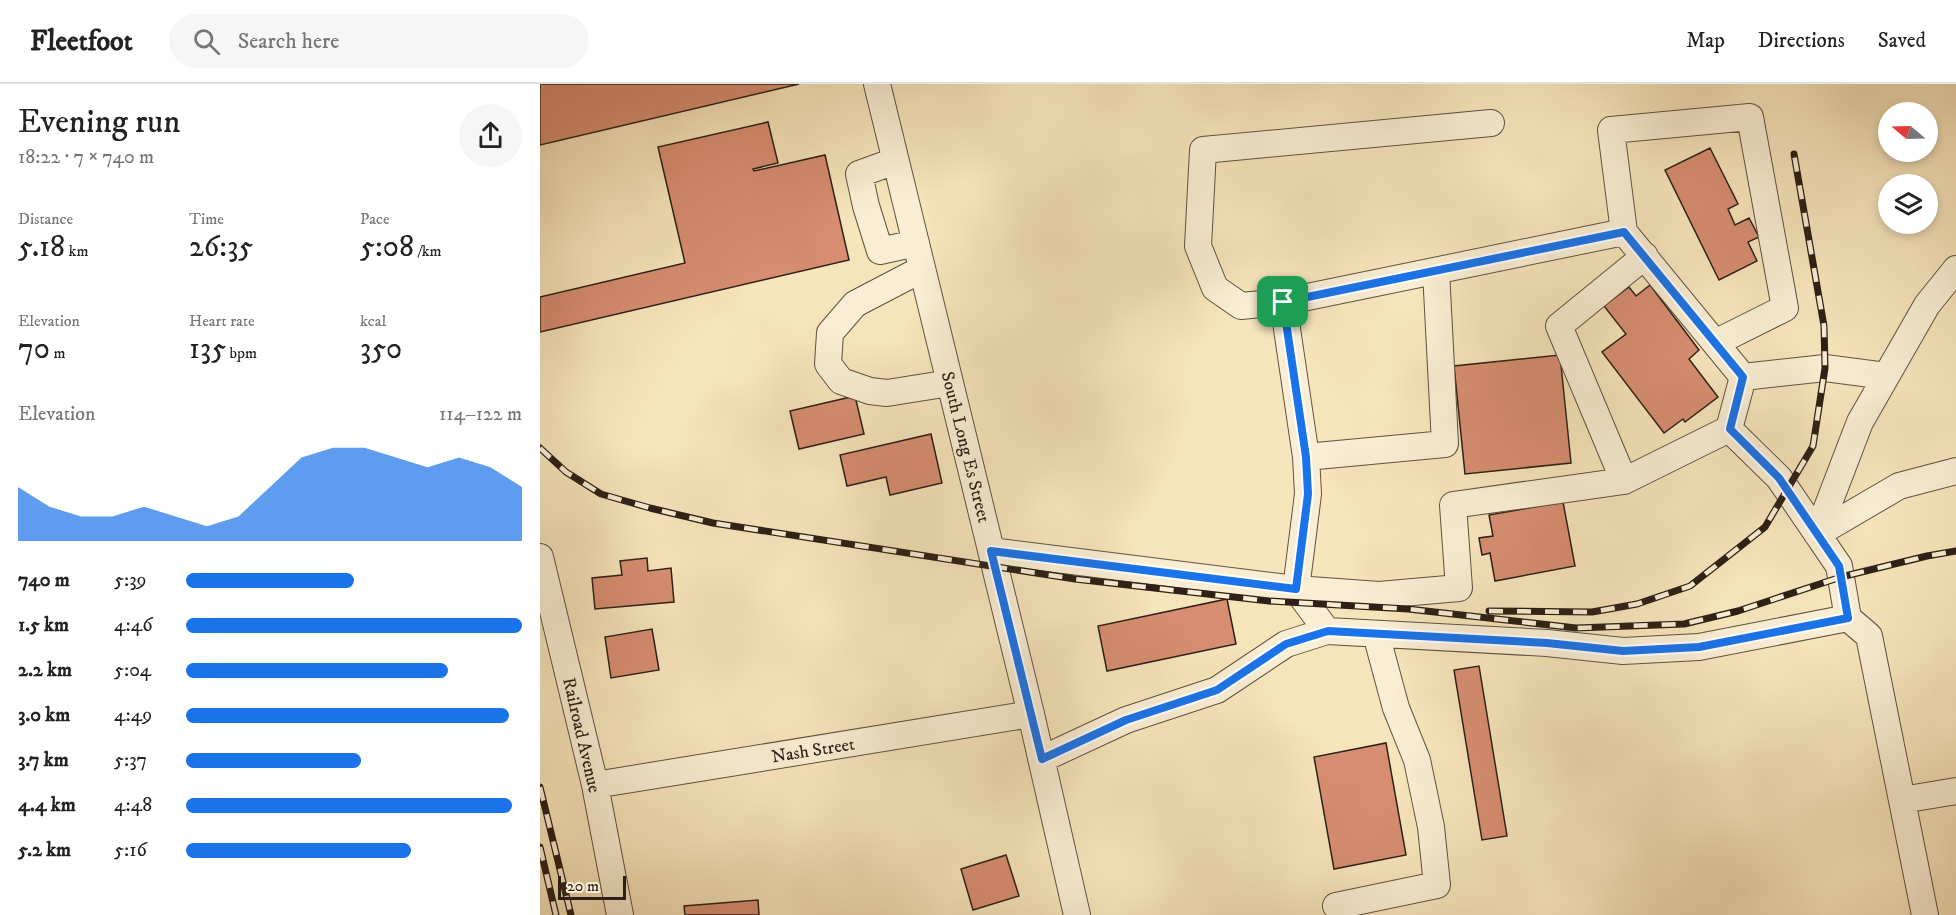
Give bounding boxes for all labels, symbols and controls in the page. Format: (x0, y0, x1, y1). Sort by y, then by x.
search box (169, 14, 589, 68)
text: Fleetfoot (30, 24, 133, 59)
icon: search (190, 25, 223, 58)
text: Search here (238, 28, 339, 55)
text: Map (1686, 28, 1725, 54)
text: Directions (1758, 28, 1845, 54)
text: Saved (1878, 28, 1926, 54)
text: Evening run (18, 102, 180, 143)
north arrow (1878, 102, 1938, 162)
map controls (1878, 102, 1938, 234)
button: share (459, 104, 522, 167)
text: 18:22 · 7 × 740 m (18, 145, 154, 170)
button: layers (1878, 174, 1938, 234)
text: Distance (18, 209, 73, 229)
text: Time (189, 209, 224, 229)
text: Pace (360, 209, 390, 229)
text: 5.18 (18, 229, 65, 266)
text: 26:35 (189, 229, 253, 266)
text: 5:08 (360, 229, 414, 266)
text: km (65, 241, 89, 261)
text: /km (414, 241, 442, 261)
pin (1257, 276, 1308, 327)
icon: arrive (1266, 285, 1299, 318)
text: Elevation (18, 311, 80, 331)
text: Heart rate (189, 311, 255, 331)
text: kcal (360, 311, 386, 331)
text: 70 (18, 331, 50, 368)
text: 135 (189, 331, 226, 368)
text: 350 (360, 331, 402, 368)
text: m (50, 343, 65, 363)
text: bpm (226, 343, 257, 363)
street label: South Long Es Street (936, 369, 994, 525)
text: Elevation (18, 402, 95, 427)
text: 114–122 m (439, 402, 522, 427)
text: 740 m (18, 568, 70, 593)
text: 5:39 (114, 568, 147, 593)
text: 1.5 km (18, 613, 69, 638)
text: 4:46 (114, 613, 153, 638)
text: 2.2 km (18, 658, 72, 683)
text: 5:04 (114, 658, 151, 683)
street label: Railroad Avenue (557, 675, 605, 795)
text: 3.0 km (18, 703, 70, 728)
text: 4:49 (114, 703, 152, 728)
street label: Nash Street (770, 734, 857, 768)
text: 3.7 km (18, 748, 69, 773)
text: 5:37 (114, 748, 147, 773)
text: 4.4 km (18, 793, 76, 818)
text: 4:48 (114, 793, 152, 818)
text: 5.2 km (18, 838, 71, 863)
text: 5:16 (114, 838, 147, 863)
scale bar (558, 873, 626, 900)
text: 20 m (567, 876, 599, 896)

